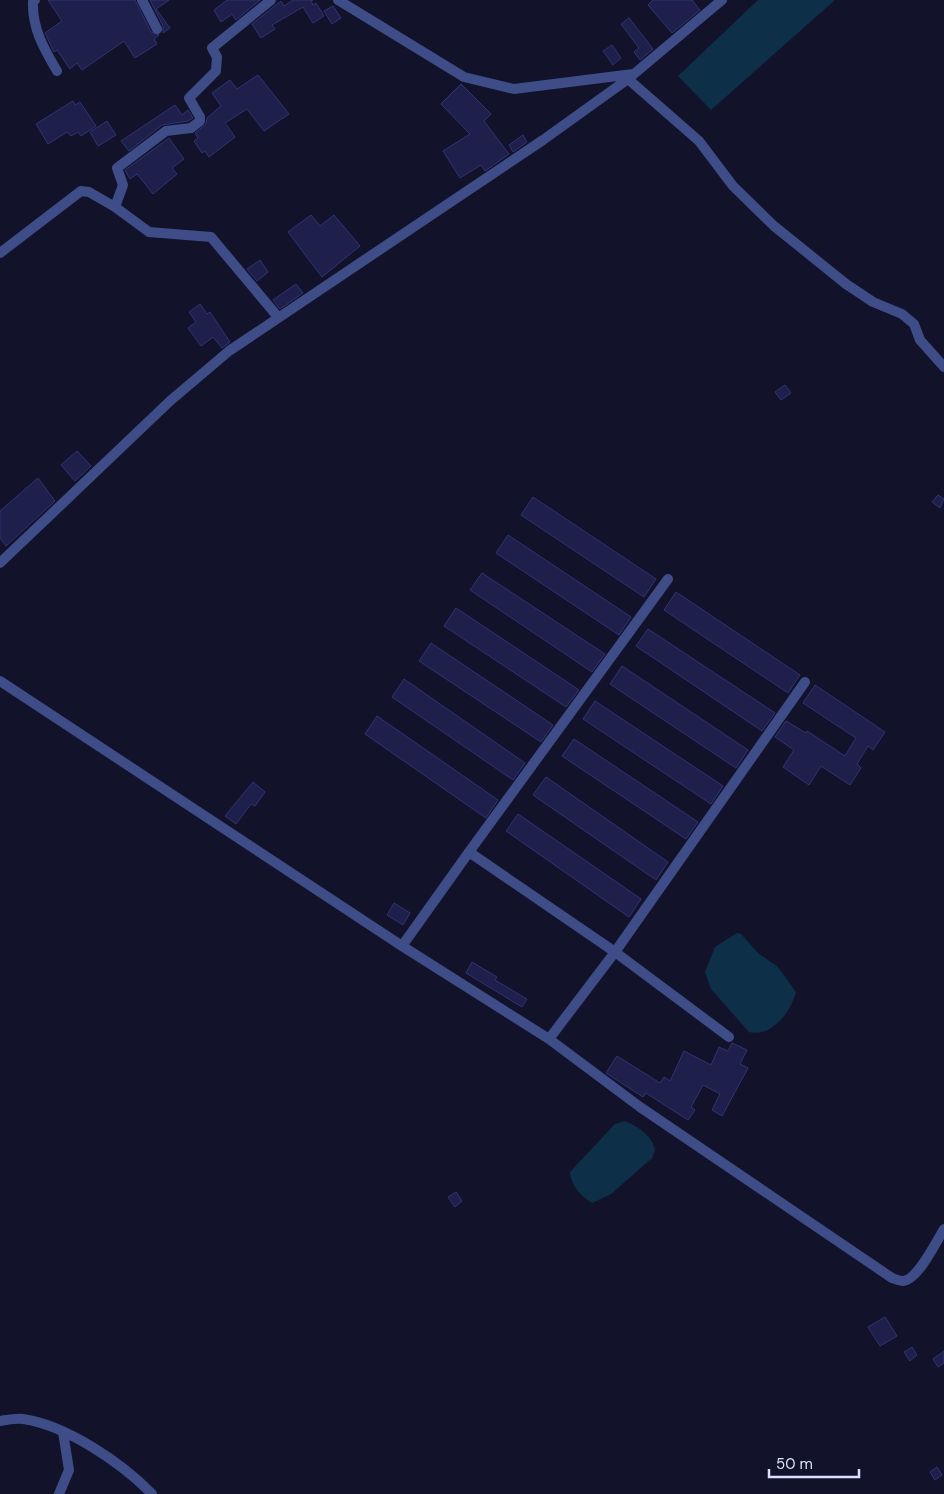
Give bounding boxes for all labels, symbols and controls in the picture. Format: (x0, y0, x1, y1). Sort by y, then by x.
scale bar (769, 1446, 859, 1478)
text: 50 m (776, 1454, 813, 1474)

